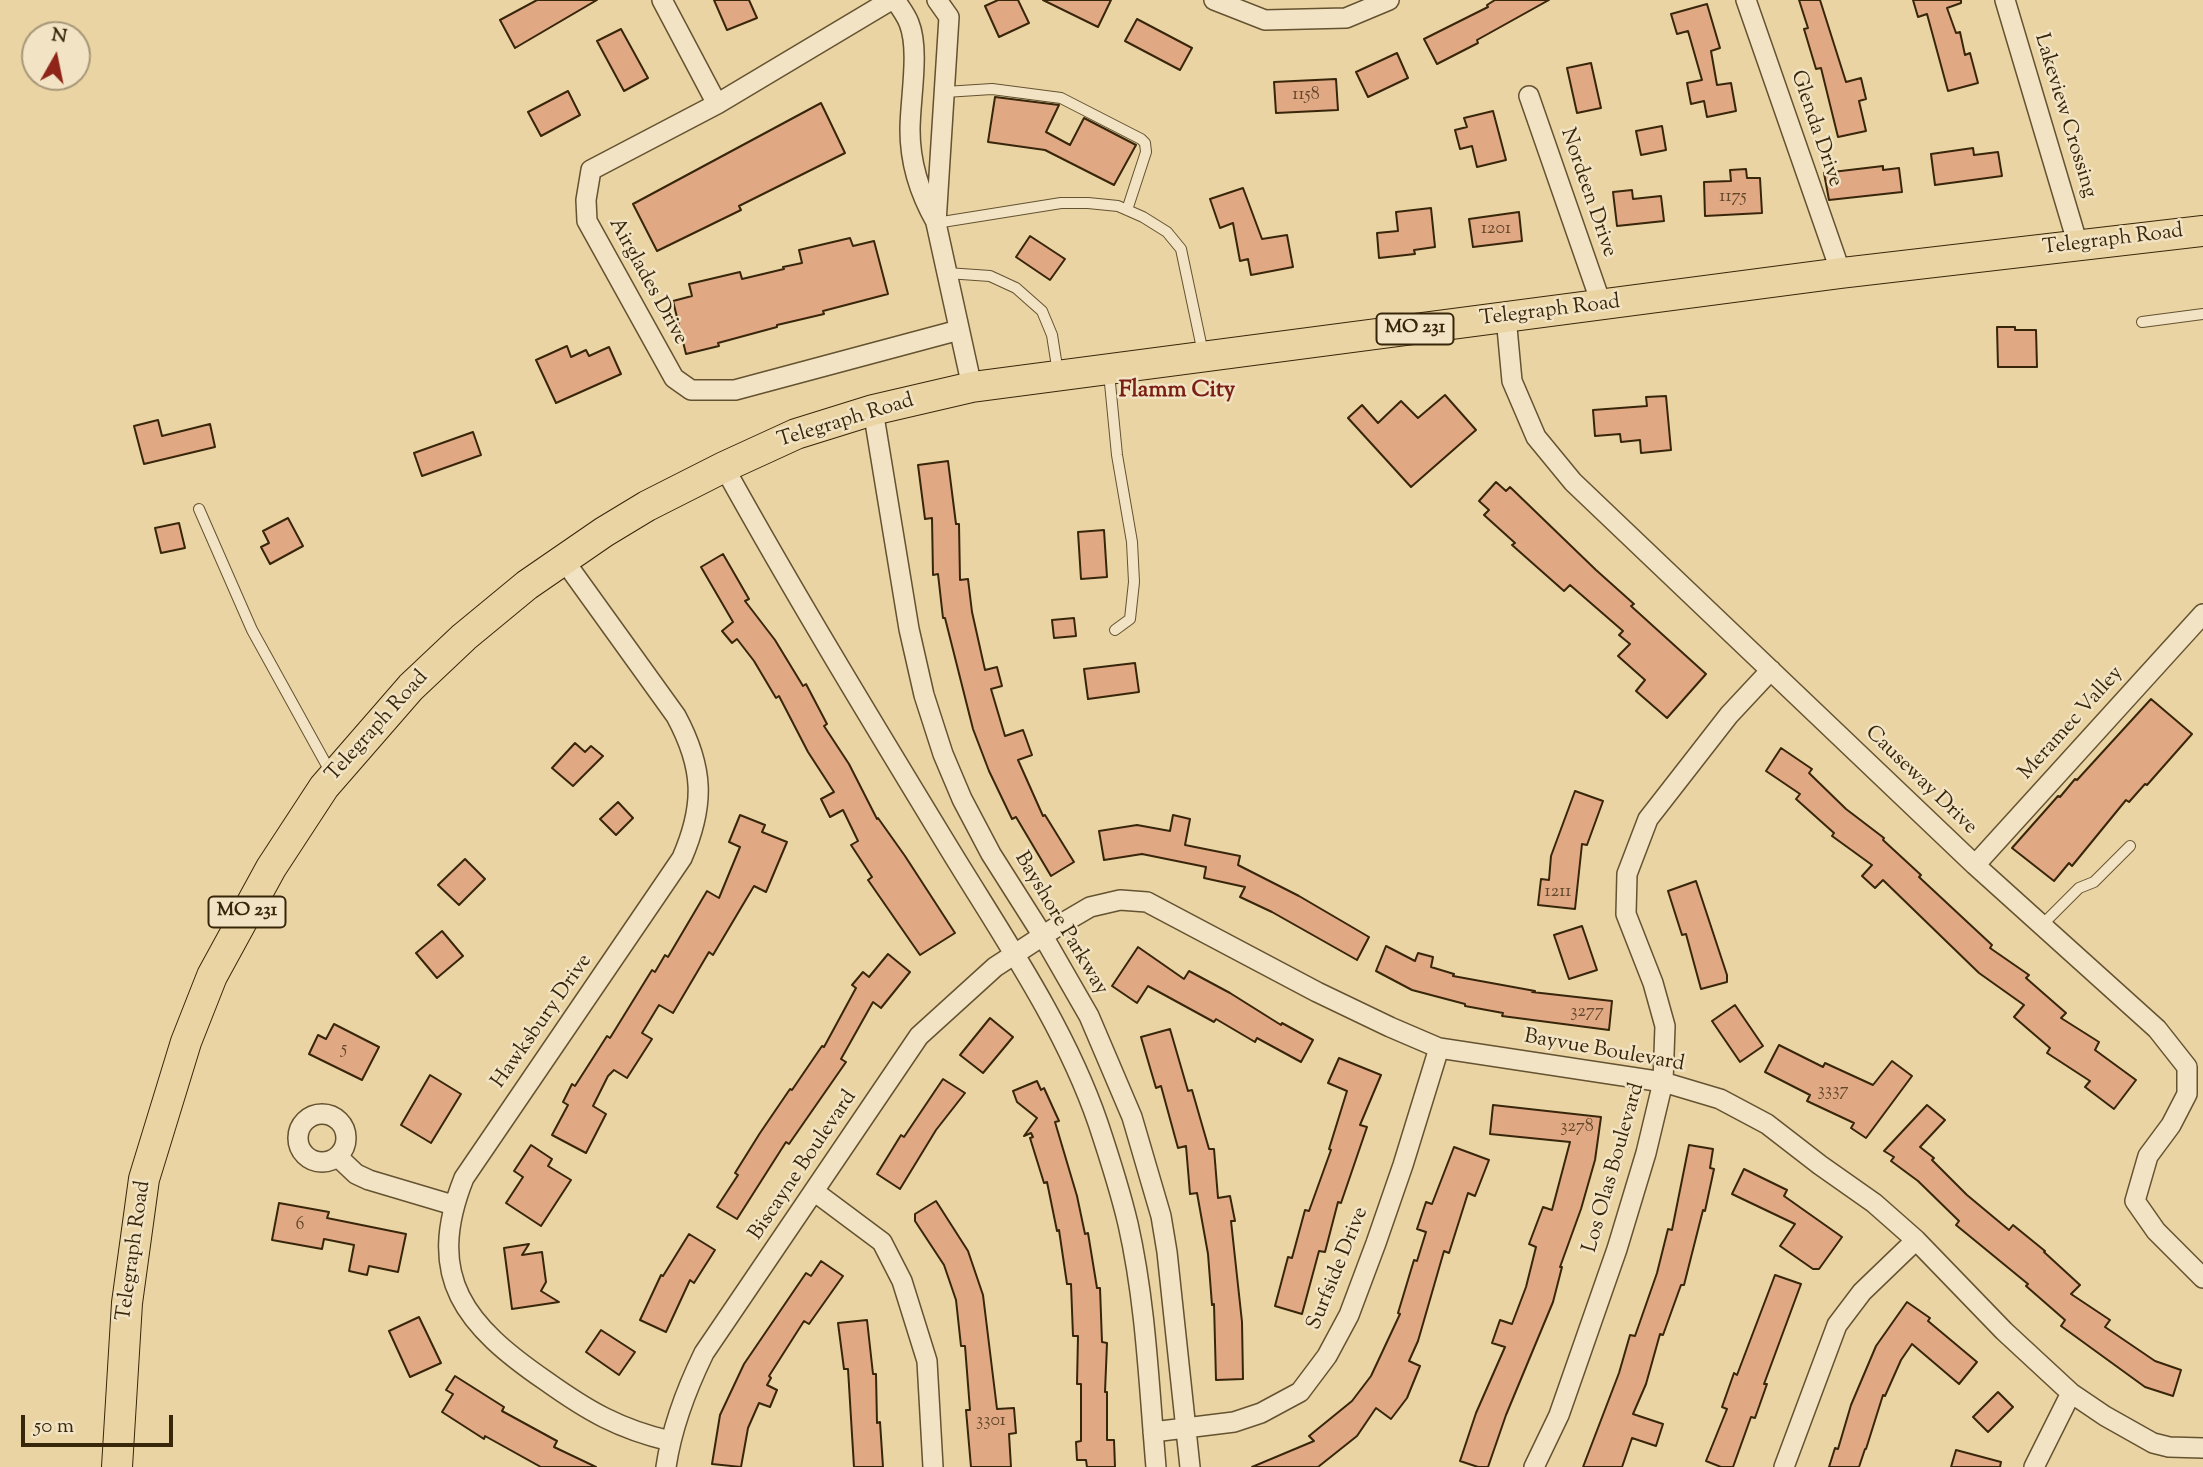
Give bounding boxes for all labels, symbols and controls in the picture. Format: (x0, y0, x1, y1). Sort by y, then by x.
north arrow (21, 21, 91, 91)
text: N (49, 22, 69, 51)
street label: Lakeview Crossing (2027, 31, 2101, 201)
street label: Glenda Drive (1783, 68, 1847, 190)
house number: 1158 (1292, 85, 1320, 107)
street label: Nordeen Drive (1553, 125, 1621, 261)
house number: 1175 (1719, 187, 1747, 209)
street label: Airglades Drive (602, 214, 692, 350)
house number: 1201 (1481, 219, 1511, 241)
street label: Telegraph Road (2041, 220, 2185, 262)
street label: Telegraph Road (1478, 291, 1622, 333)
road number: MO 231 (1376, 314, 1454, 344)
district label: Flamm City (1119, 378, 1235, 406)
street label: Telegraph Road (775, 389, 917, 455)
street label: Meramec Valley (2014, 662, 2130, 786)
street label: Telegraph Road (321, 666, 435, 788)
street label: Causeway Drive (1859, 721, 1981, 841)
street label: Bayshore Parkway (1007, 848, 1113, 1000)
house number: 1211 (1545, 882, 1571, 904)
road number: MO 231 (208, 896, 286, 928)
street label: Hawksbury Drive (487, 950, 599, 1094)
house number: 3277 (1570, 1002, 1604, 1024)
street label: Bayvue Boulevard (1522, 1025, 1686, 1079)
house number: 5 (341, 1039, 347, 1061)
street label: Los Olas Boulevard (1579, 1080, 1651, 1256)
house number: 3337 (1818, 1081, 1848, 1103)
street label: Biscayne Boulevard (745, 1086, 863, 1246)
house number: 3278 (1560, 1117, 1594, 1139)
street label: Telegraph Road (113, 1179, 157, 1323)
street label: Surfside Drive (1303, 1204, 1375, 1334)
house number: 6 (296, 1215, 304, 1237)
scale bar (24, 1400, 177, 1444)
house number: 3301 (976, 1411, 1006, 1433)
text: 50 m (34, 1412, 74, 1442)

